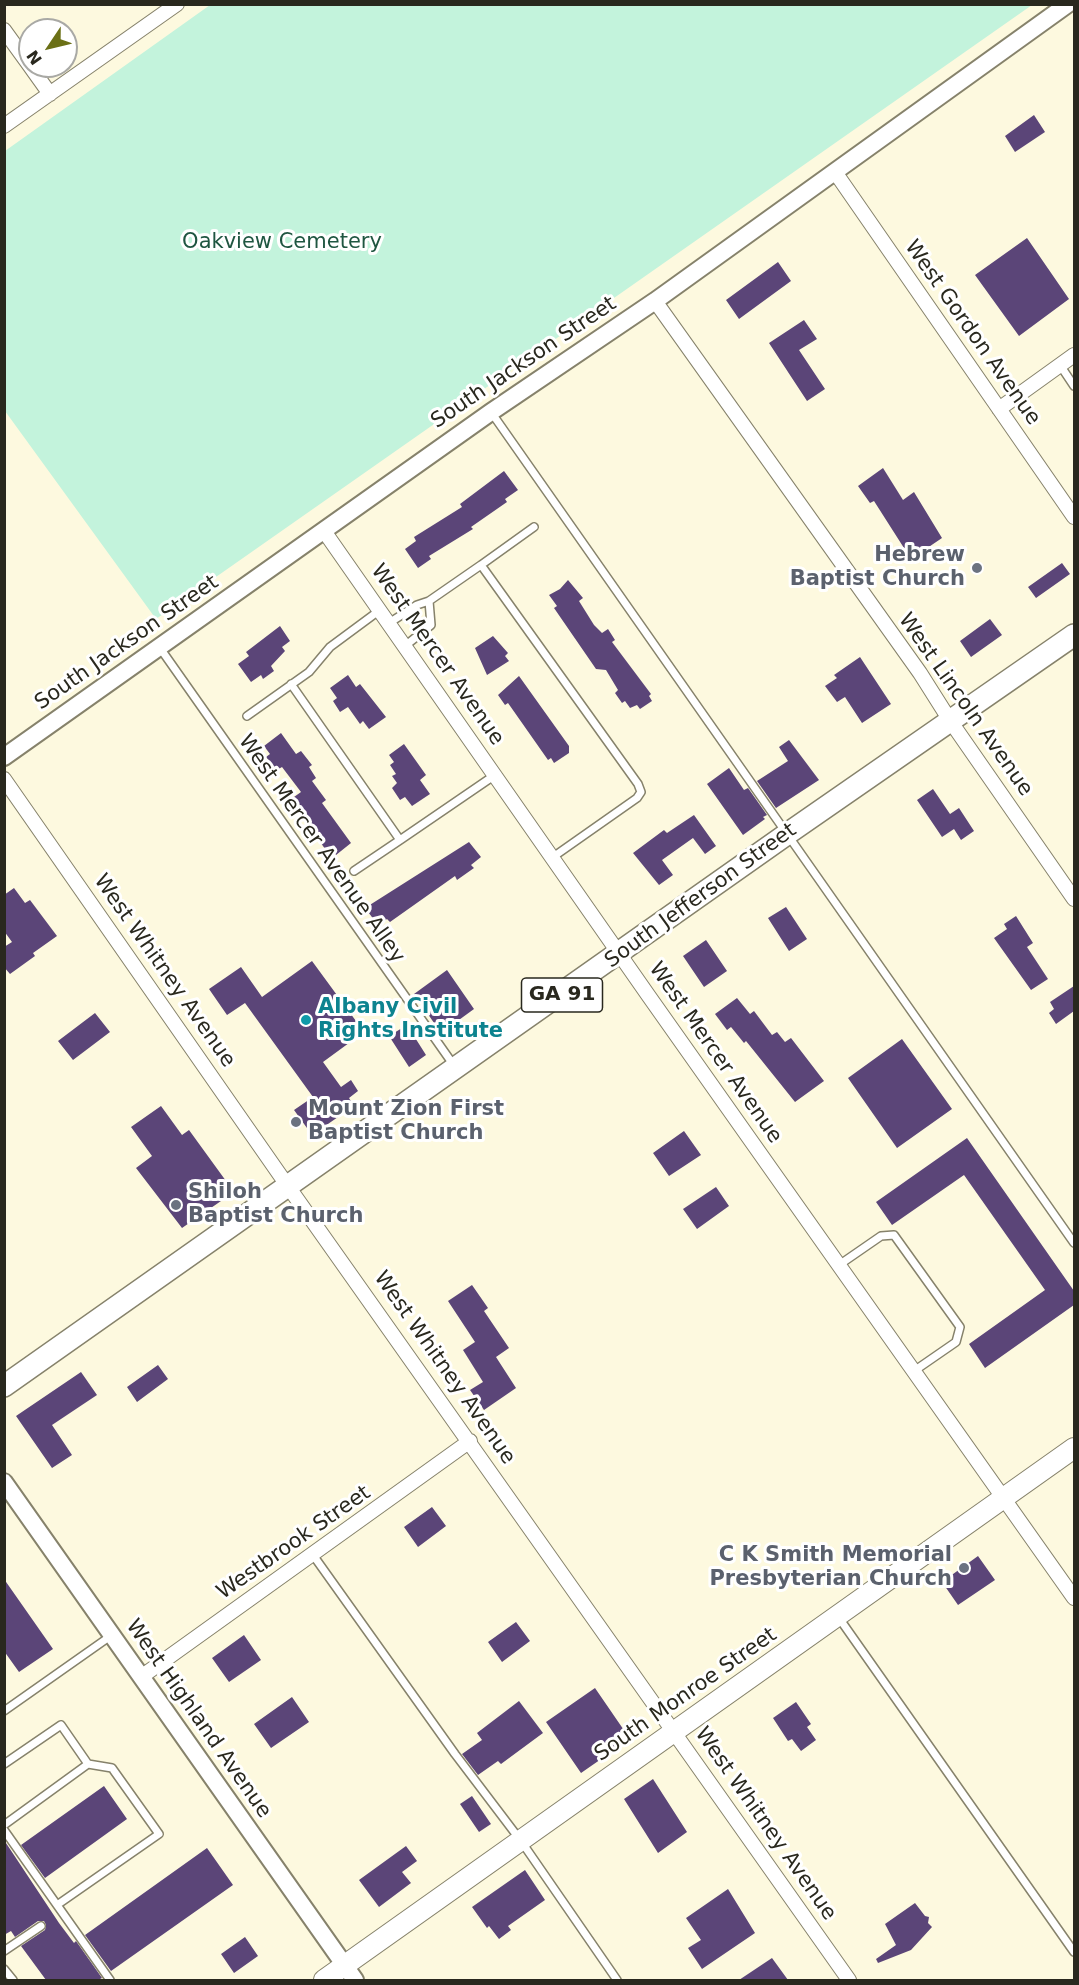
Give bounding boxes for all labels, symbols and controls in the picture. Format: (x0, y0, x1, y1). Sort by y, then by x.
north arrow (18, 18, 78, 78)
text: N (23, 47, 46, 68)
park label: Oakview Cemetery (182, 230, 382, 256)
street label: West Gordon Avenue (899, 236, 1045, 430)
street label: South Jackson Street (427, 292, 621, 434)
place label: Hebrew Baptist Church (790, 543, 965, 593)
street label: West Mercer Avenue (365, 560, 509, 750)
marker: Hebrew Baptist Church (970, 561, 984, 575)
street label: South Jackson Street (30, 570, 224, 716)
street label: West Lincoln Avenue (892, 609, 1038, 801)
street label: West Mercer Avenue Alley (232, 730, 410, 968)
street label: South Jefferson Street (600, 818, 802, 974)
street label: West Whitney Avenue (88, 870, 240, 1072)
street label: West Mercer Avenue (643, 958, 787, 1148)
road number: GA 91 (522, 978, 602, 1012)
place label: Albany Civil Rights Institute (318, 995, 503, 1045)
marker: Albany Civil Rights Institute (299, 1013, 313, 1027)
place label: Mount Zion First Baptist Church (308, 1097, 504, 1147)
marker: Mount Zion First Baptist Church (289, 1115, 303, 1129)
place label: Shiloh Baptist Church (188, 1180, 363, 1230)
marker: Shiloh Baptist Church (169, 1198, 183, 1212)
street label: West Whitney Avenue (368, 1267, 520, 1469)
street label: Westbrook Street (212, 1481, 376, 1605)
place label: C K Smith Memorial Presbyterian Church (709, 1543, 952, 1593)
marker: C K Smith Memorial Presbyterian Church (957, 1561, 971, 1575)
street label: West Highland Avenue (120, 1615, 276, 1823)
street label: South Monroe Street (590, 1623, 782, 1767)
street label: West Whitney Avenue (689, 1723, 841, 1925)

